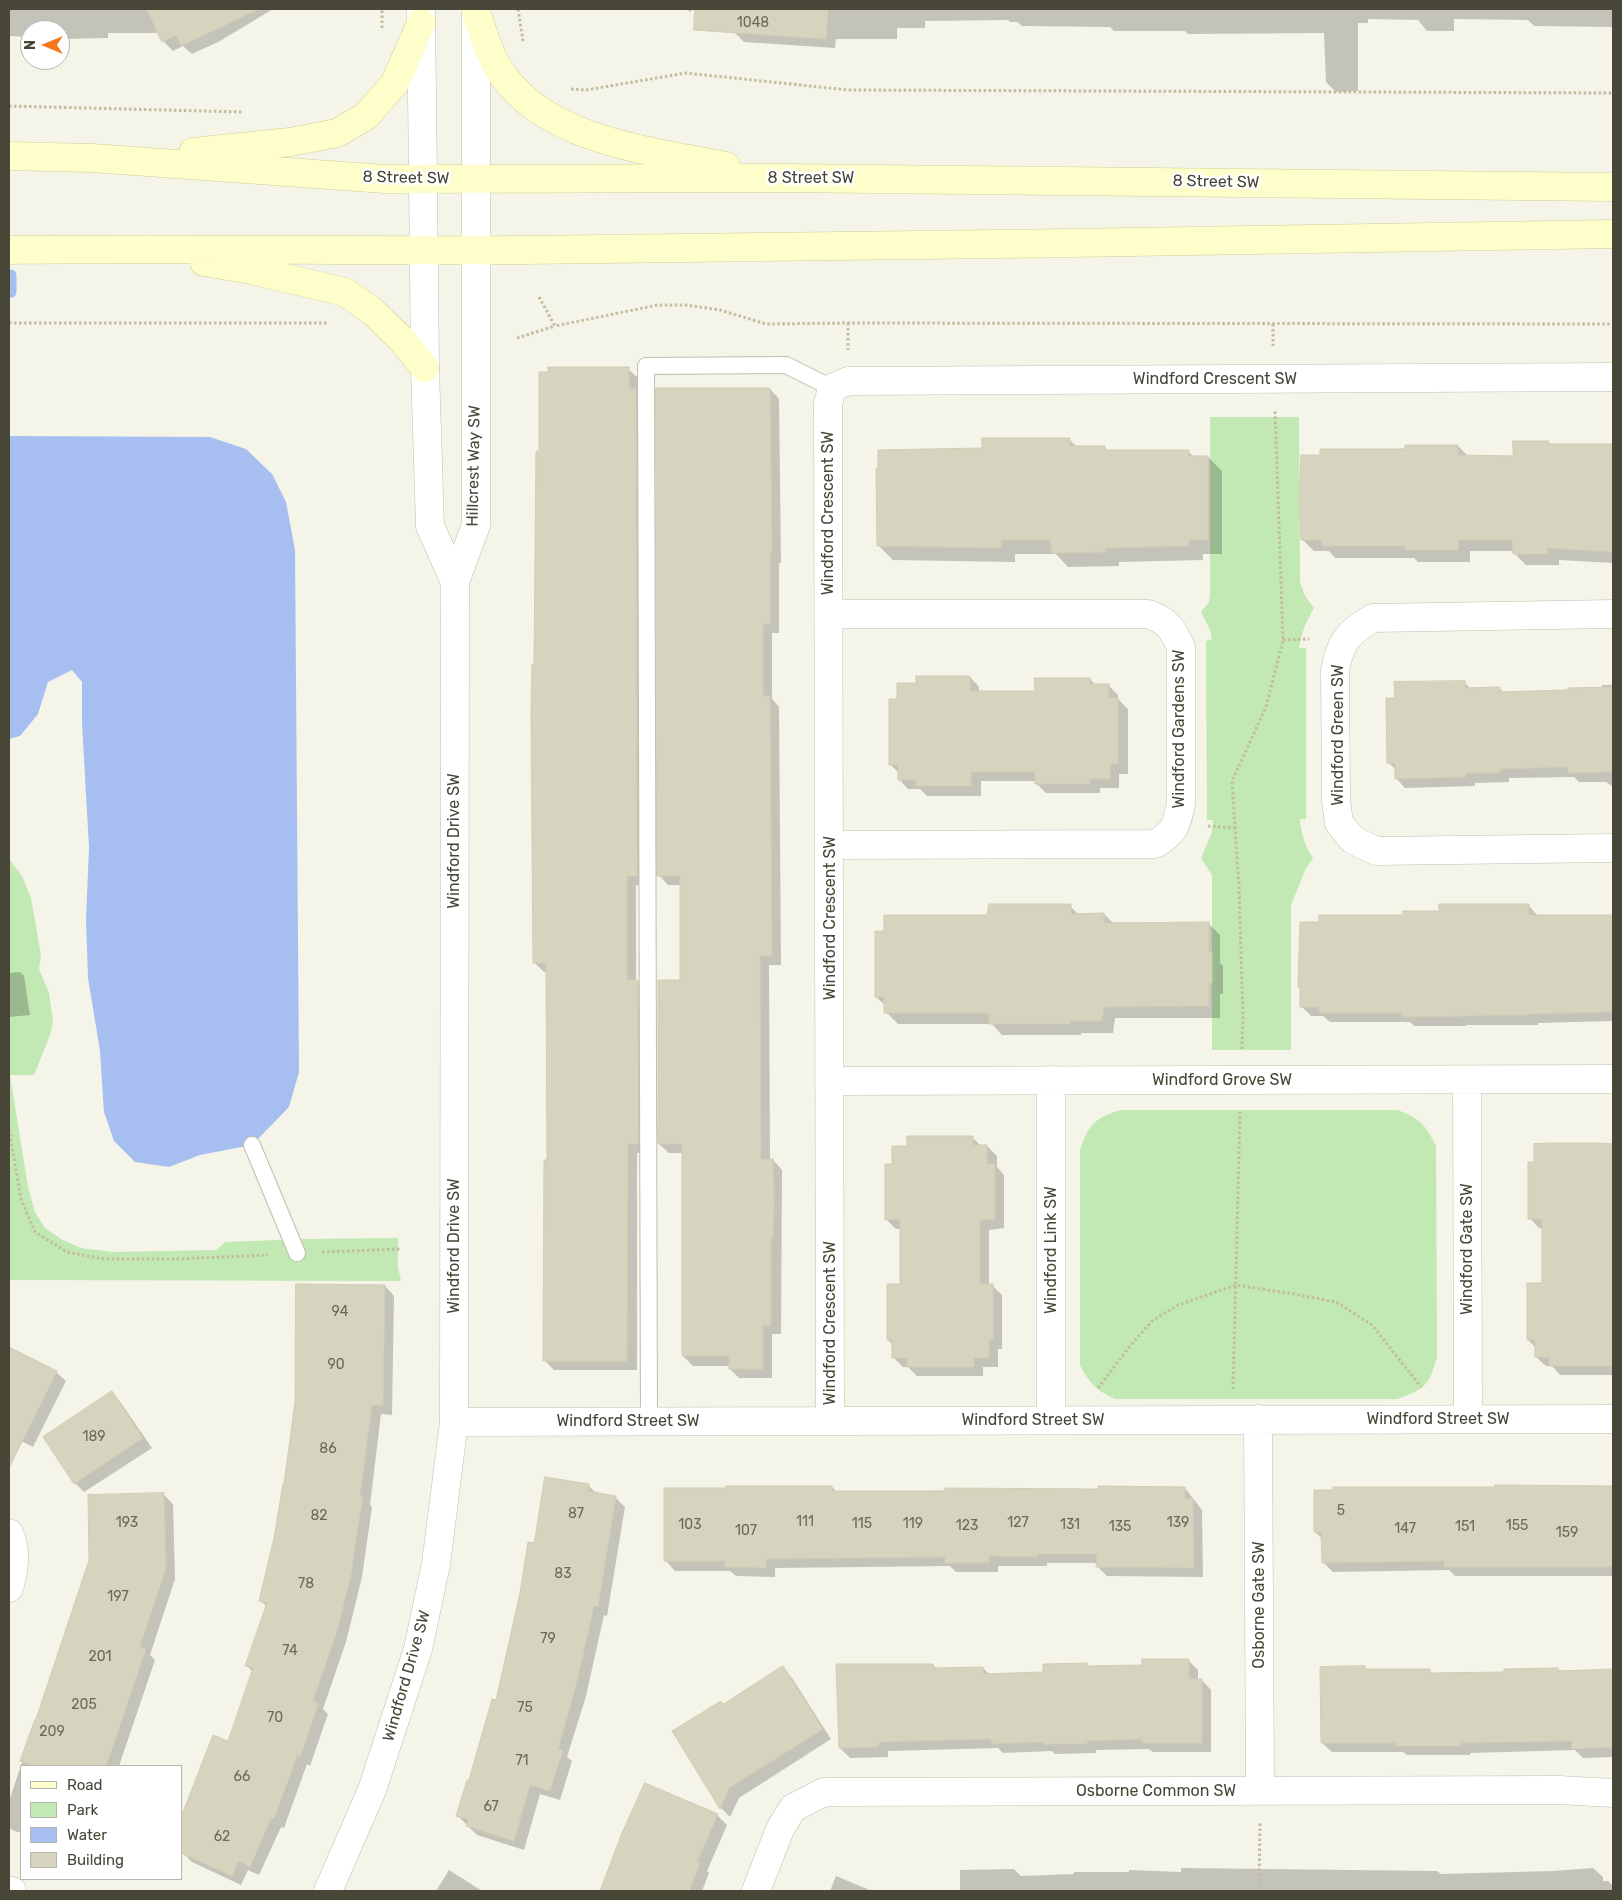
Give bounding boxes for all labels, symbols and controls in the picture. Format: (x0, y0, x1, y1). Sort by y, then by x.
house number: 1048 (737, 15, 769, 31)
north arrow (20, 20, 70, 70)
text: N (22, 40, 39, 50)
street label: 8 Street SW (362, 168, 450, 188)
street label: 8 Street SW (768, 168, 854, 188)
street label: 8 Street SW (1172, 172, 1260, 192)
street label: Windford Crescent SW (1133, 369, 1297, 389)
street label: Hillcrest Way SW (463, 405, 485, 527)
street label: Windford Crescent SW (818, 431, 838, 595)
street label: Windford Gardens SW (1169, 650, 1189, 808)
street label: Windford Green SW (1328, 664, 1348, 806)
street label: Windford Drive SW (444, 773, 464, 909)
street label: Windford Crescent SW (820, 836, 840, 1000)
street label: Windford Grove SW (1152, 1070, 1292, 1090)
street label: Windford Drive SW (444, 1178, 464, 1314)
street label: Windford Gate SW (1457, 1183, 1477, 1315)
street label: Windford Link SW (1041, 1186, 1061, 1314)
street label: Windford Crescent SW (820, 1241, 840, 1405)
house number: 94 (332, 1304, 348, 1320)
house number: 90 (327, 1357, 345, 1373)
street label: Windford Street SW (1366, 1409, 1510, 1429)
street label: Windford Street SW (961, 1410, 1105, 1430)
street label: Windford Street SW (556, 1411, 700, 1431)
house number: 189 (82, 1429, 106, 1445)
house number: 86 (319, 1441, 337, 1457)
house number: 5 (1337, 1503, 1345, 1519)
house number: 87 (568, 1506, 584, 1522)
house number: 82 (310, 1508, 328, 1524)
house number: 111 (796, 1514, 814, 1530)
house number: 193 (116, 1515, 138, 1531)
house number: 127 (1007, 1515, 1029, 1531)
house number: 139 (1167, 1515, 1189, 1531)
house number: 115 (852, 1516, 872, 1532)
house number: 119 (903, 1516, 923, 1532)
house number: 103 (678, 1517, 702, 1533)
house number: 131 (1060, 1517, 1080, 1533)
house number: 123 (956, 1518, 978, 1534)
house number: 155 (1506, 1518, 1528, 1534)
house number: 135 (1109, 1519, 1131, 1535)
house number: 151 (1455, 1519, 1475, 1535)
house number: 147 (1394, 1521, 1416, 1537)
house number: 107 (735, 1523, 757, 1539)
house number: 159 (1556, 1525, 1578, 1541)
street label: Osborne Gate SW (1249, 1541, 1269, 1669)
house number: 83 (554, 1566, 572, 1582)
house number: 78 (298, 1576, 314, 1592)
house number: 197 (107, 1589, 129, 1605)
street label: Windford Drive SW (379, 1608, 435, 1744)
house number: 79 (540, 1631, 556, 1647)
house number: 74 (282, 1643, 298, 1659)
house number: 201 (88, 1649, 112, 1665)
house number: 205 (71, 1697, 97, 1713)
house number: 75 (517, 1700, 533, 1716)
house number: 70 (267, 1710, 283, 1726)
house number: 209 (39, 1724, 65, 1740)
house number: 71 (515, 1753, 529, 1769)
legend (20, 1765, 182, 1880)
house number: 66 (234, 1769, 250, 1785)
text: Road (67, 1776, 103, 1794)
street label: Osborne Common SW (1076, 1781, 1236, 1801)
house number: 67 (483, 1799, 499, 1815)
text: Park (67, 1801, 98, 1819)
text: Water (67, 1826, 107, 1844)
house number: 62 (214, 1829, 230, 1845)
text: Building (67, 1851, 124, 1869)

